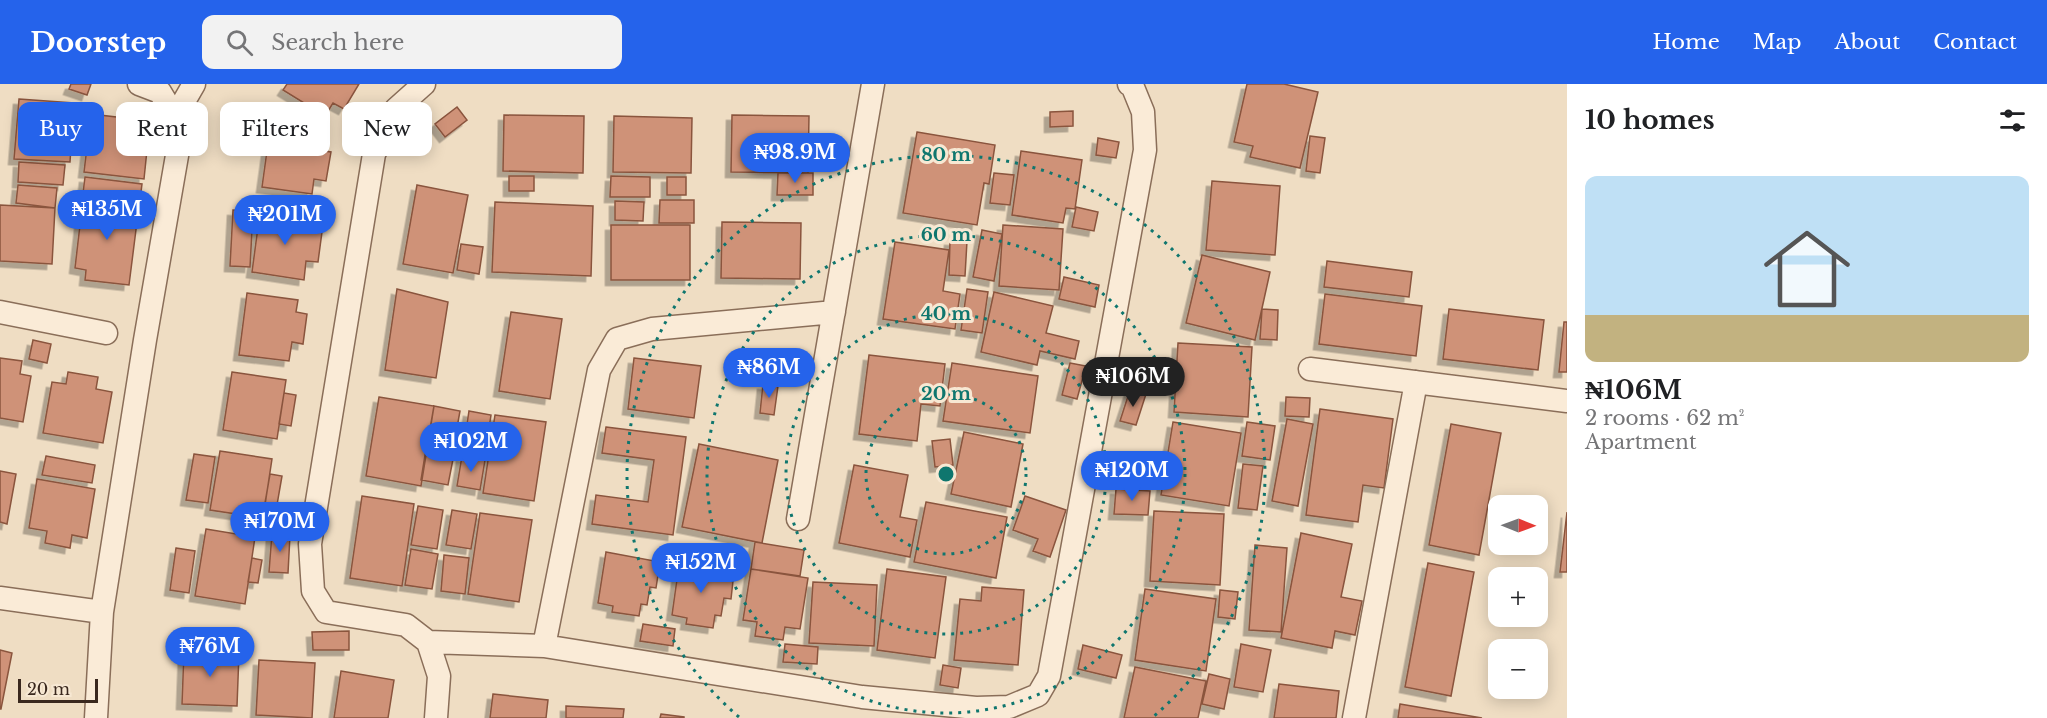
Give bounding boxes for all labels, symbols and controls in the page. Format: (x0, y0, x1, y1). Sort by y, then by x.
search box (202, 15, 622, 69)
text: Doorstep (30, 25, 166, 60)
icon: search (223, 26, 256, 59)
text: Search here (271, 29, 404, 56)
text: Home (1653, 29, 1720, 55)
text: Map (1753, 29, 1801, 55)
text: About (1834, 29, 1900, 55)
text: Contact (1933, 29, 2017, 55)
chip: Buy (18, 102, 104, 156)
chip: Rent (116, 102, 208, 156)
chip: Filters (220, 102, 330, 156)
chip: New (342, 102, 432, 156)
text: 10 homes (1585, 104, 1715, 136)
icon: filters (1996, 104, 2029, 137)
pin: ₦98.9M (746, 133, 844, 184)
text: ₦98.9M (754, 140, 836, 164)
text: 80 m (921, 144, 971, 166)
pin: ₦135M (65, 190, 149, 241)
pin: ₦201M (243, 195, 327, 246)
text: ₦135M (72, 197, 142, 221)
text: ₦201M (248, 202, 322, 226)
icon: home (1753, 215, 1861, 323)
text: 60 m (921, 224, 971, 246)
text: 40 m (921, 303, 971, 325)
pin: ₦86M (733, 348, 805, 399)
text: ₦86M (737, 355, 801, 379)
pin: ₦106M (1091, 357, 1175, 408)
text: ₦106M (1096, 364, 1170, 388)
text: ₦106M (1585, 374, 1682, 406)
text: 20 m (921, 383, 971, 405)
text: 2 rooms · 62 m² (1585, 406, 1744, 430)
pin: ₦102M (429, 422, 513, 473)
text: ₦102M (434, 429, 508, 453)
text: Apartment (1585, 430, 1696, 454)
pin: ₦120M (1090, 451, 1174, 502)
text: ₦120M (1095, 458, 1169, 482)
centre of rings (936, 464, 956, 484)
north arrow (1488, 495, 1548, 555)
map controls (1488, 495, 1548, 699)
pin: ₦170M (238, 502, 322, 553)
text: ₦170M (244, 509, 316, 533)
pin: ₦152M (659, 543, 743, 594)
text: ₦152M (666, 550, 736, 574)
button: + (1488, 567, 1548, 627)
pin: ₦76M (174, 627, 246, 678)
text: ₦76M (179, 634, 241, 658)
button: − (1488, 639, 1548, 699)
scale bar (18, 676, 98, 704)
text: 20 m (27, 679, 70, 699)

